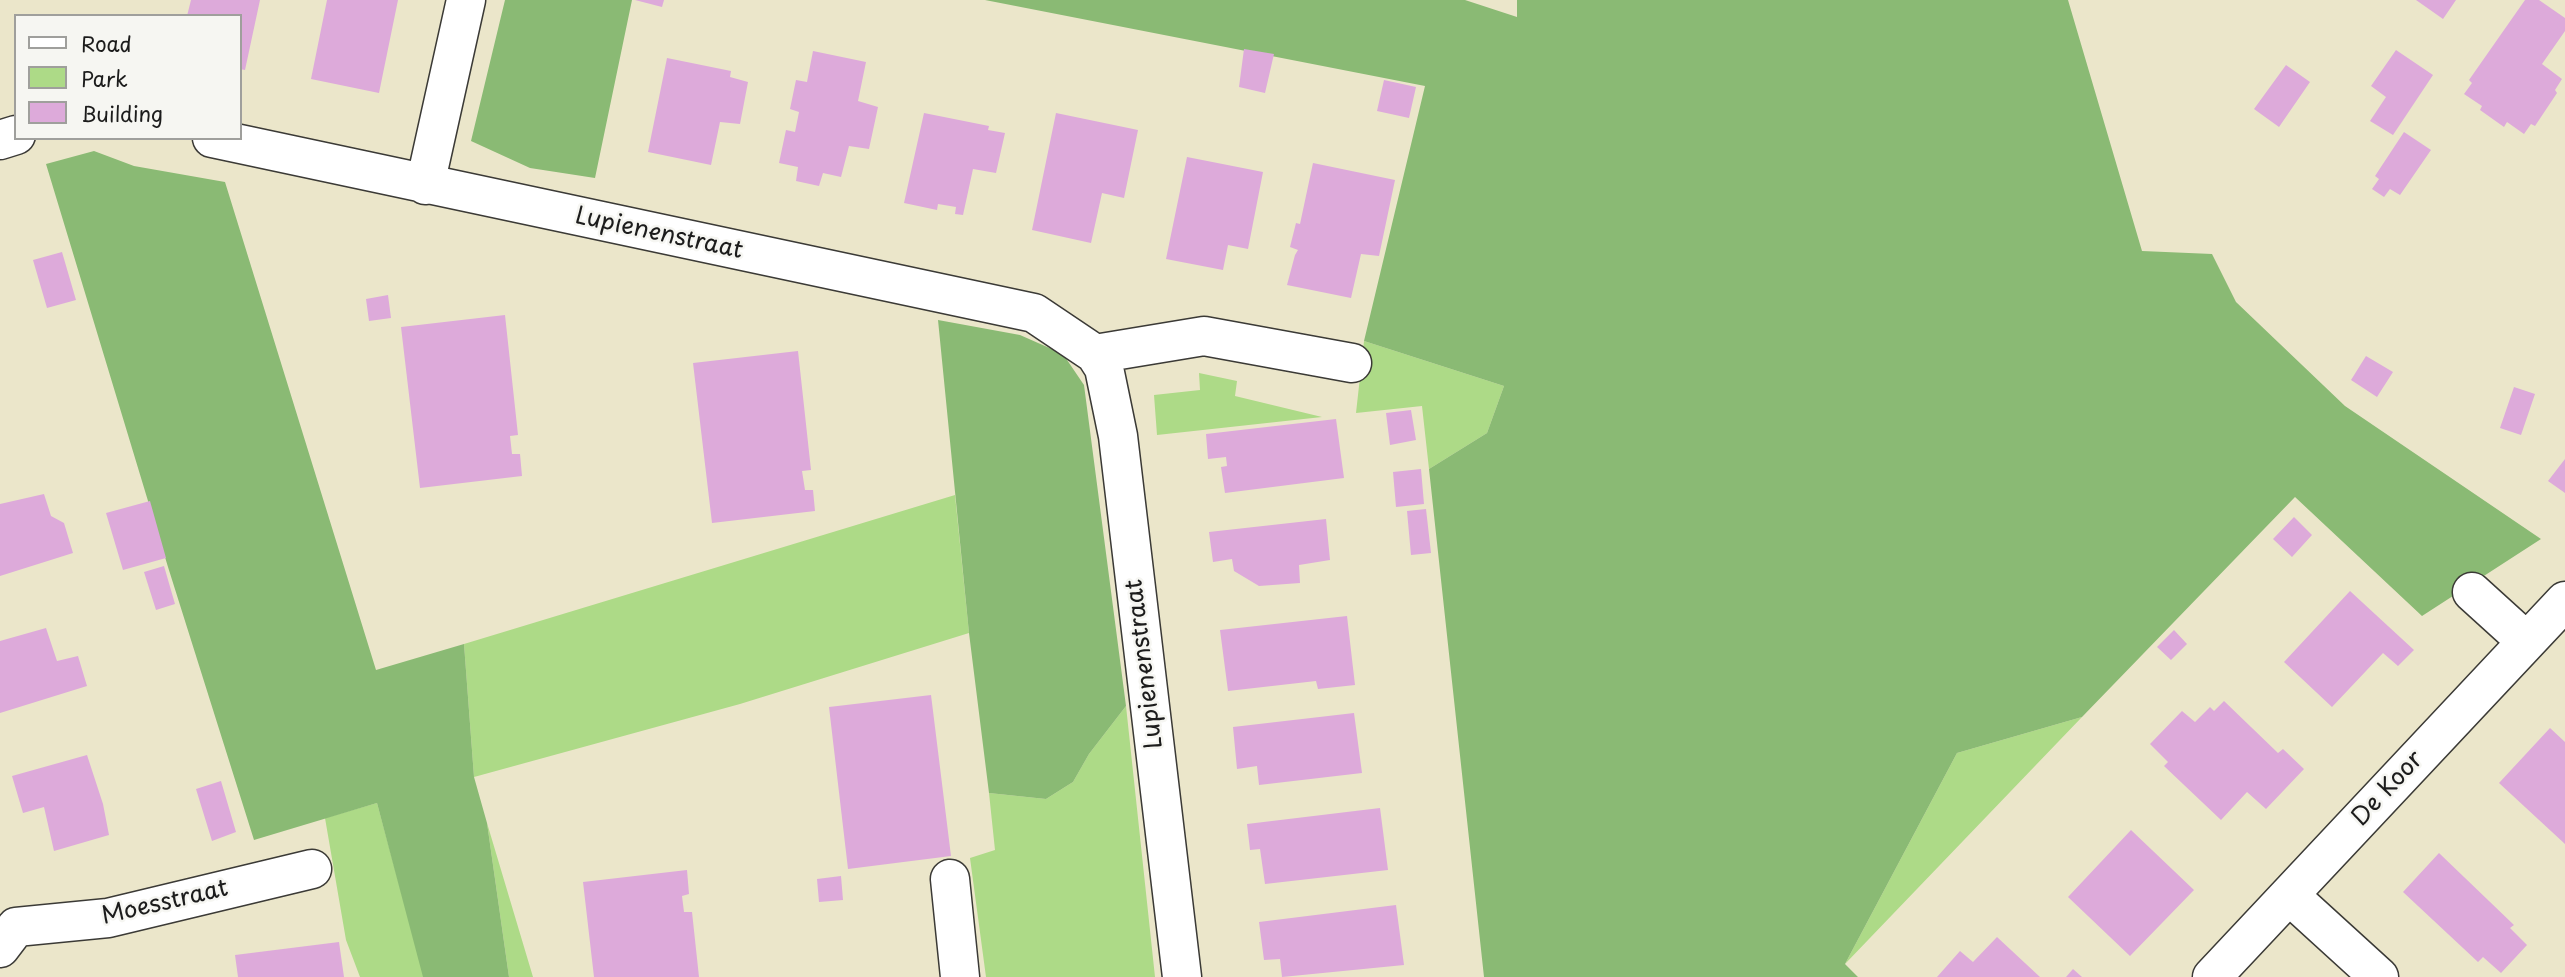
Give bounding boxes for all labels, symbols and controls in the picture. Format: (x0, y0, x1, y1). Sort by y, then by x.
legend (14, 14, 242, 140)
text: Road (81, 27, 132, 59)
text: Park (81, 62, 128, 94)
text: Building (81, 97, 163, 129)
street label: Lupienenstraat (572, 202, 746, 266)
street label: Lupienenstraat (1120, 577, 1170, 751)
street label: De Koor (2346, 746, 2430, 832)
street label: Moesstraat (99, 874, 231, 932)

